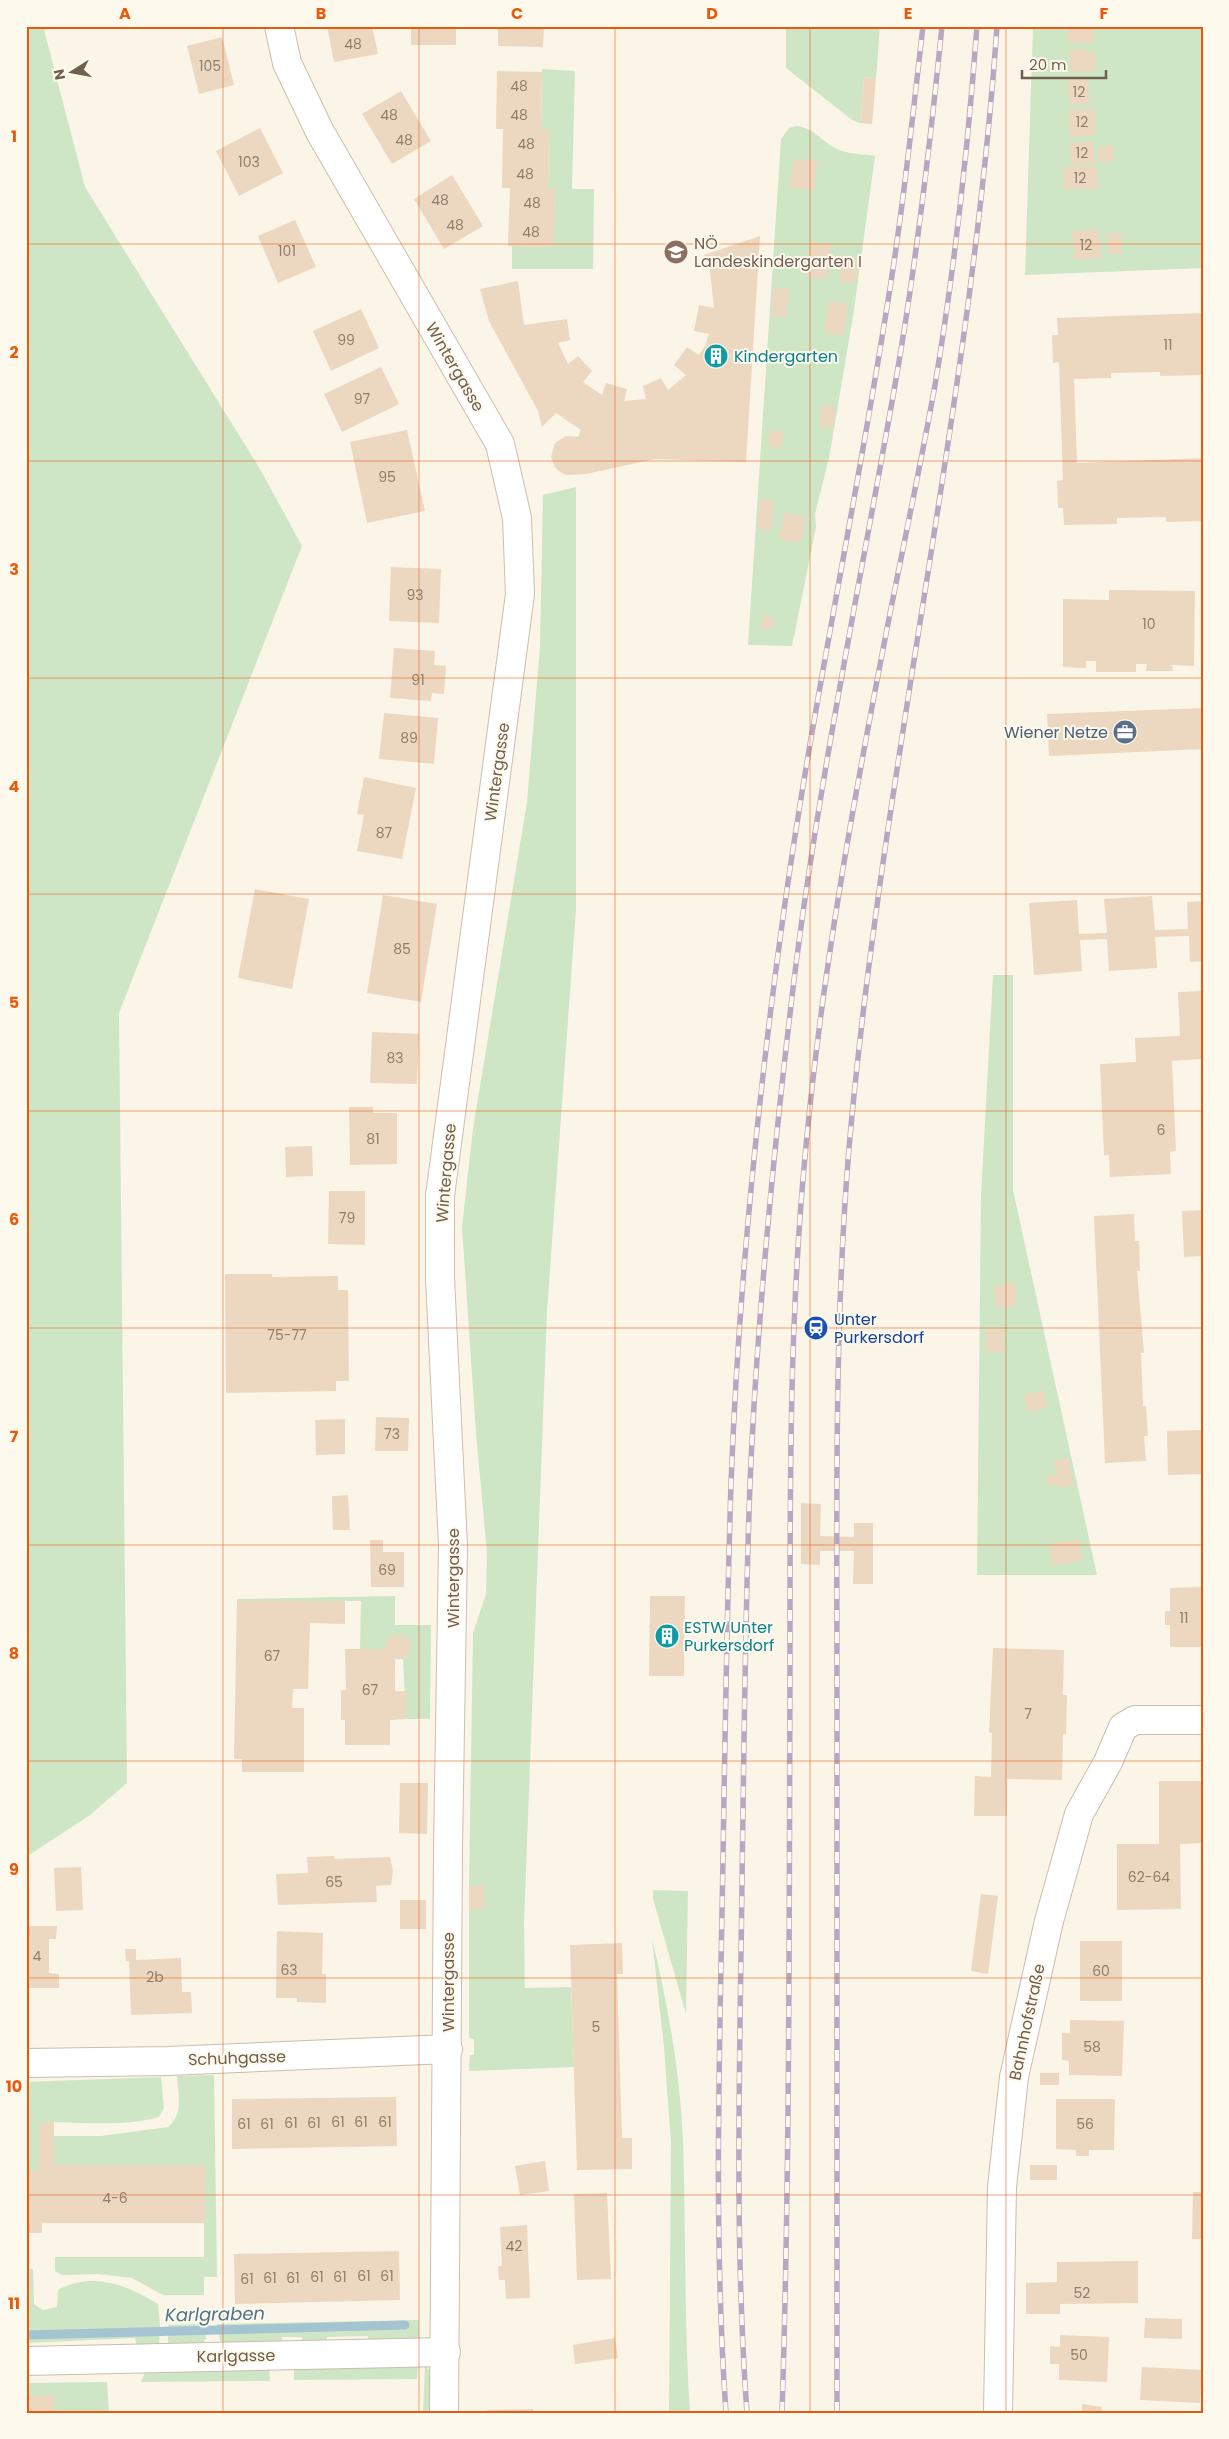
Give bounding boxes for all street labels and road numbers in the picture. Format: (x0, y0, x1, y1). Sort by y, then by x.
street label: Wintergasse (420, 318, 490, 416)
street label: Wintergasse (479, 721, 515, 823)
street label: Wintergasse (430, 1122, 462, 1224)
street label: Wintergasse (442, 1528, 465, 1628)
street label: Wintergasse (437, 1932, 460, 2032)
street label: Bahnhofstraße (1003, 1962, 1051, 2082)
street label: Schuhgasse (188, 2045, 286, 2071)
street label: Karlgasse (197, 2344, 276, 2368)

